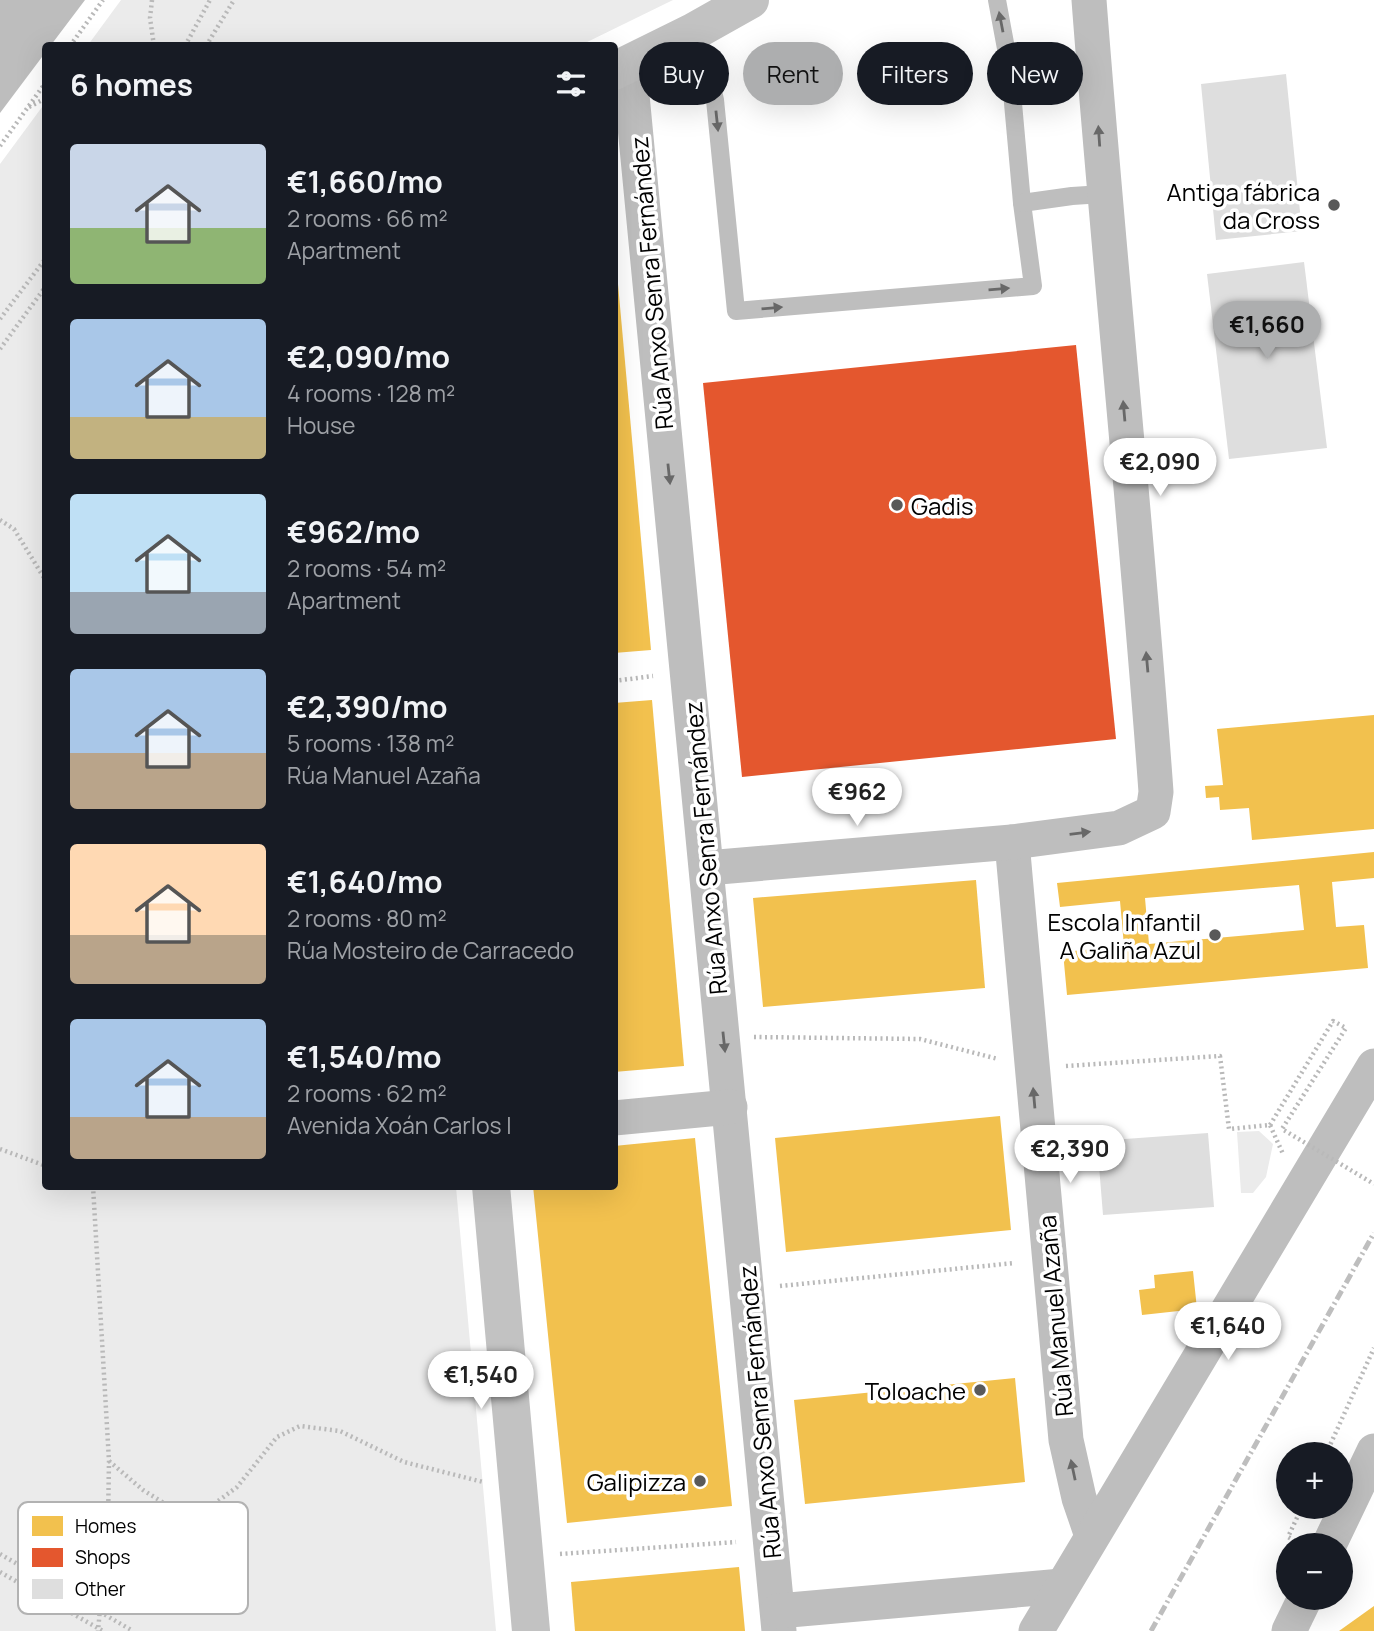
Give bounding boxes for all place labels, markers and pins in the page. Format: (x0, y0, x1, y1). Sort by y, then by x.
place label: Antiga fábrica da Cross (1167, 175, 1320, 236)
marker: Antiga fábrica da Cross (1326, 197, 1342, 213)
pin: €1,660 (1210, 302, 1324, 361)
pin: €2,090 (1103, 438, 1217, 498)
place label: Gadis (911, 489, 974, 522)
marker: Gadis (889, 497, 905, 513)
pin: €962 (816, 768, 898, 828)
place label: Escola Infantil A Galiña Azul (1047, 905, 1201, 966)
marker: Escola Infantil A Galiña Azul (1207, 927, 1223, 943)
pin: €2,390 (1013, 1126, 1127, 1185)
pin: €1,640 (1171, 1302, 1285, 1362)
pin: €1,540 (424, 1352, 538, 1411)
place label: Toloache (865, 1374, 966, 1407)
marker: Toloache (972, 1382, 988, 1398)
place label: Galipizza (587, 1465, 686, 1498)
marker: Galipizza (692, 1473, 708, 1489)

